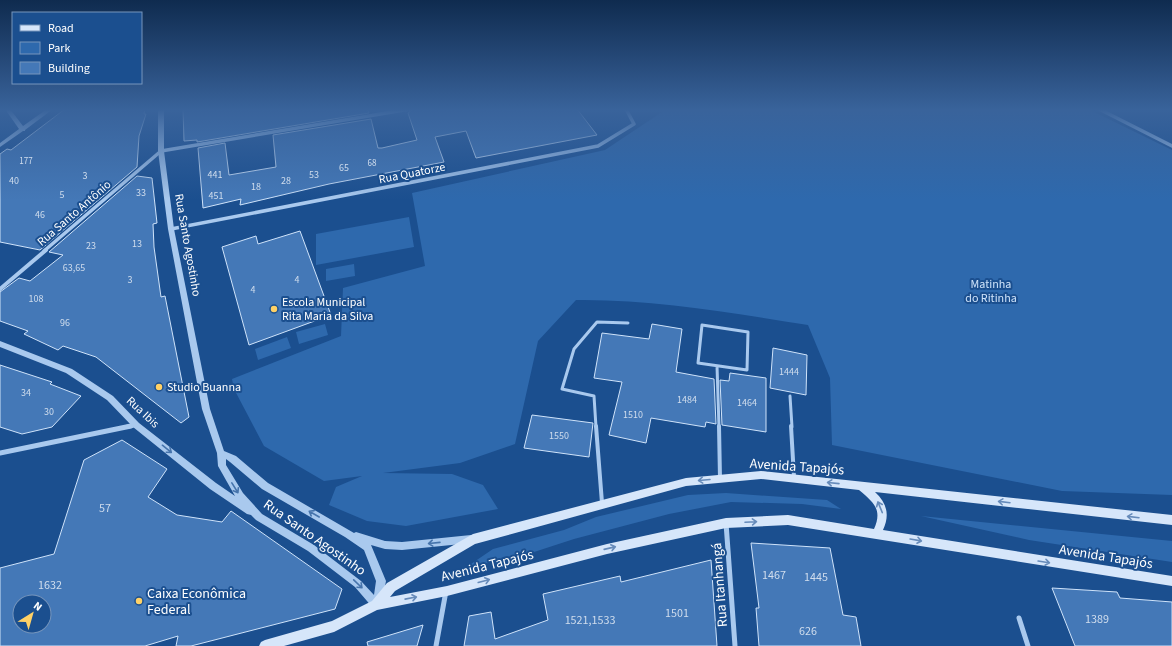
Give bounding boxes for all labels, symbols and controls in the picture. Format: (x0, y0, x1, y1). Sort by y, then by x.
legend (12, 12, 142, 84)
text: Road (48, 20, 74, 37)
text: Park (48, 40, 70, 57)
text: Building (48, 60, 90, 77)
house number: 177 (19, 155, 33, 168)
house number: 68 (368, 157, 377, 170)
street label: Rua Quatorze (377, 159, 447, 188)
house number: 65 (339, 161, 349, 175)
house number: 441 (208, 168, 222, 182)
house number: 53 (309, 168, 319, 182)
house number: 3 (83, 169, 88, 183)
house number: 40 (9, 174, 19, 188)
house number: 28 (281, 174, 291, 188)
street label: Rua Santo Antônio (34, 176, 115, 250)
house number: 18 (251, 180, 261, 194)
house number: 33 (136, 186, 146, 200)
house number: 5 (60, 188, 65, 202)
house number: 451 (209, 189, 223, 203)
street label: Rua Santo Agostinho (170, 192, 205, 298)
house number: 46 (35, 208, 45, 222)
house number: 13 (132, 237, 142, 251)
house number: 23 (86, 239, 96, 253)
house number: 63,65 (63, 261, 85, 275)
house number: 3 (128, 273, 133, 287)
house number: 4 (295, 273, 300, 287)
park label: Matinha do Ritinha (965, 276, 1017, 307)
house number: 4 (251, 283, 256, 297)
house number: 108 (29, 292, 43, 306)
place label: Escola Municipal Rita Maria da Silva (282, 294, 373, 325)
marker: Escola Municipal Rita Maria da Silva (269, 304, 279, 314)
house number: 96 (60, 316, 70, 330)
house number: 1444 (779, 365, 799, 379)
place label: Studio Buanna (167, 379, 241, 396)
marker: Studio Buanna (154, 382, 164, 392)
house number: 34 (21, 386, 31, 400)
street label: Rua Ibis (122, 393, 163, 432)
house number: 1484 (677, 393, 697, 407)
house number: 1464 (737, 396, 757, 410)
house number: 30 (44, 405, 54, 419)
house number: 1510 (623, 408, 643, 422)
house number: 1550 (549, 429, 569, 443)
one-way arrow (161, 445, 172, 453)
street label: Avenida Tapajós (749, 454, 845, 480)
one-way arrow (698, 477, 711, 484)
one-way arrow (827, 479, 840, 486)
one-way arrow (231, 482, 239, 493)
street label: Rua Santo Agostinho (259, 495, 370, 581)
one-way arrow (998, 498, 1011, 506)
house number: 57 (99, 500, 111, 517)
one-way arrow (875, 501, 883, 513)
one-way arrow (309, 510, 320, 518)
one-way arrow (1127, 513, 1140, 521)
one-way arrow (744, 518, 757, 525)
one-way arrow (909, 536, 922, 544)
one-way arrow (428, 539, 441, 546)
street label: Avenida Tapajós (1058, 540, 1154, 574)
street label: Rua Itanhangá (707, 542, 733, 628)
one-way arrow (603, 544, 616, 552)
street label: Avenida Tapajós (439, 545, 536, 587)
one-way arrow (1037, 558, 1050, 566)
house number: 1467 (762, 567, 786, 584)
house number: 1445 (804, 569, 828, 586)
house number: 1632 (38, 577, 62, 594)
one-way arrow (477, 577, 490, 584)
one-way arrow (353, 580, 363, 589)
place label: Caixa Econômica Federal (147, 584, 246, 620)
north arrow (12, 594, 52, 634)
one-way arrow (404, 594, 417, 602)
marker: Caixa Econômica Federal (134, 596, 144, 606)
text: N (30, 598, 45, 615)
house number: 1501 (665, 605, 689, 622)
house number: 1389 (1085, 611, 1109, 628)
house number: 1521,1533 (565, 612, 615, 629)
house number: 626 (799, 623, 817, 640)

